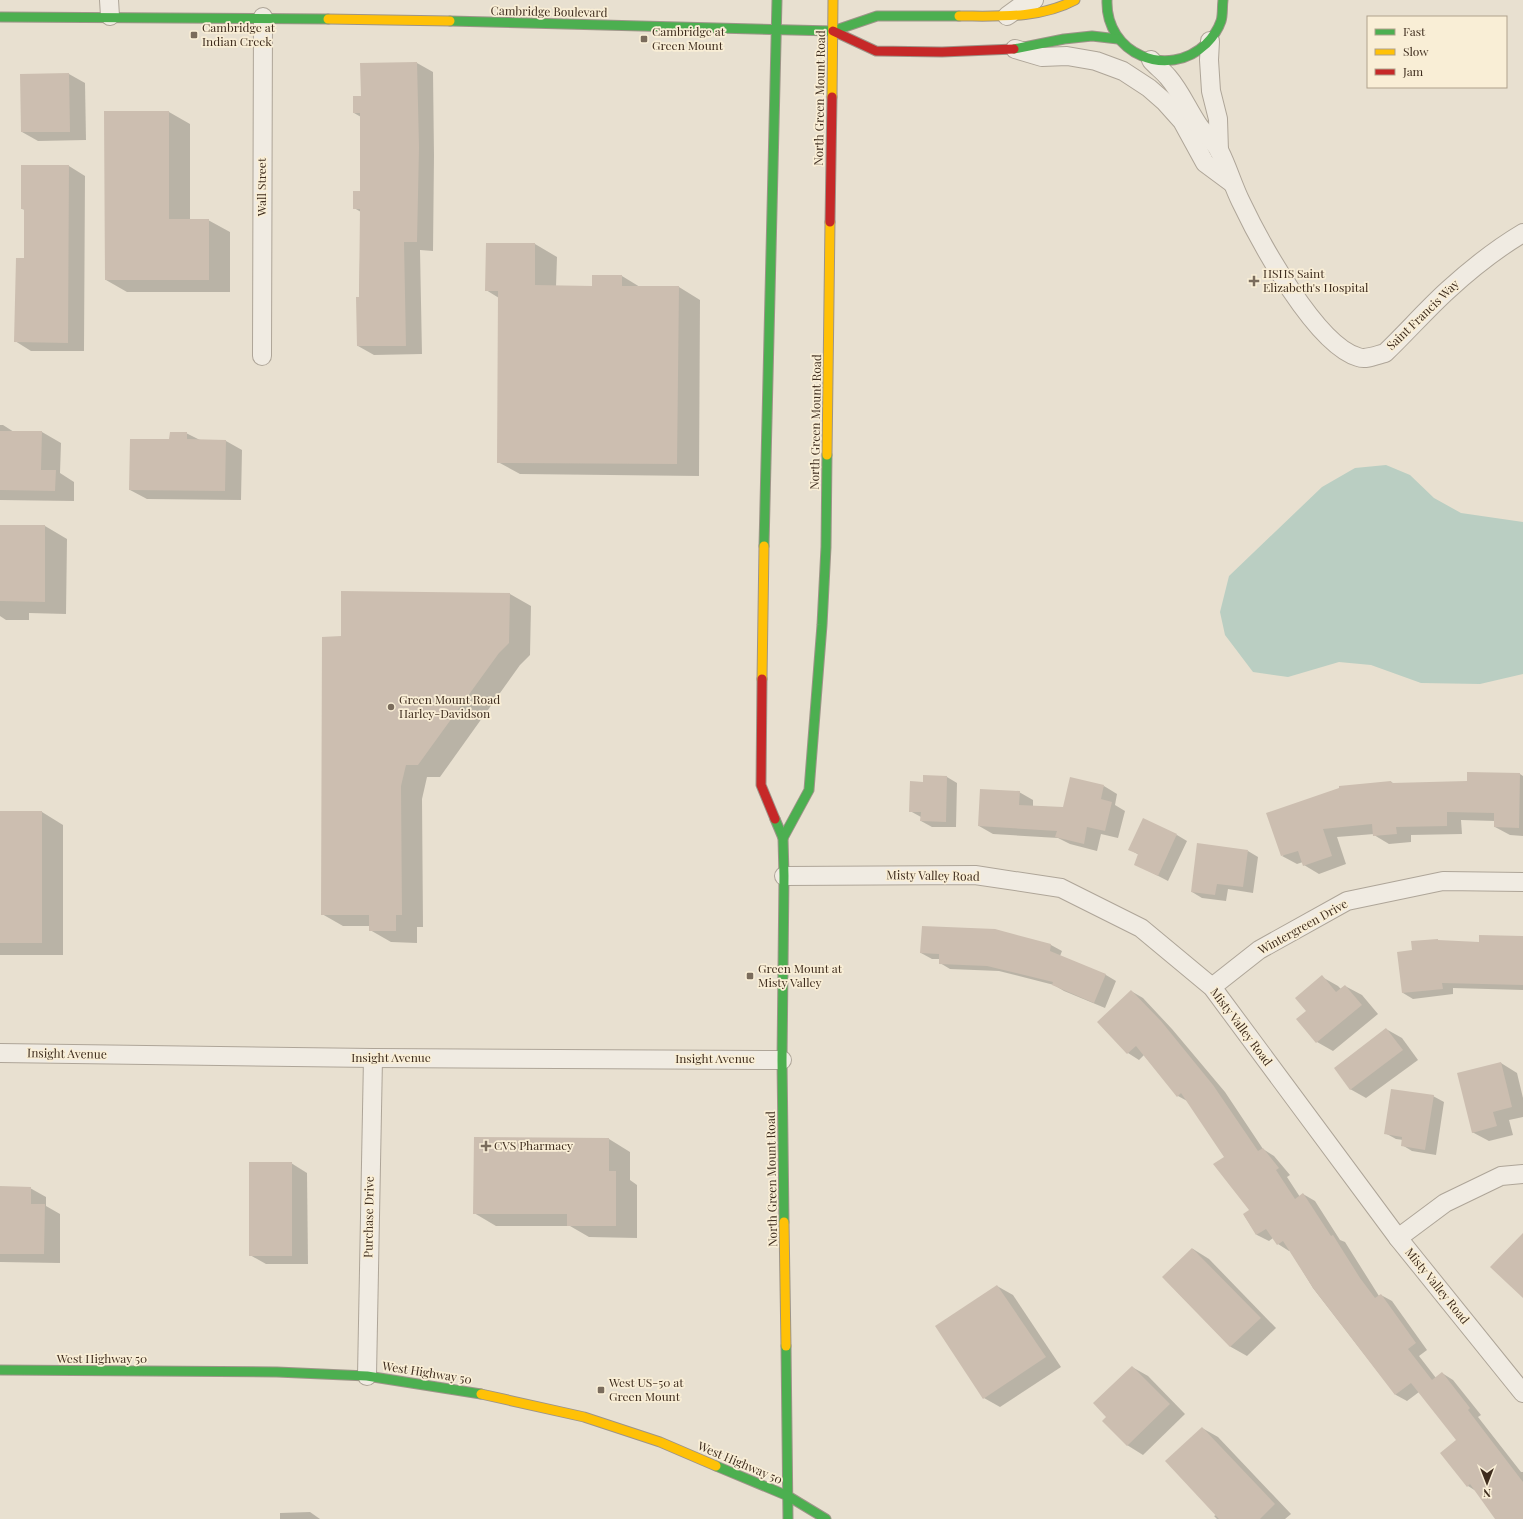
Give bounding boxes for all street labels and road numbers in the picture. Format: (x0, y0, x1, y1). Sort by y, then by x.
street label: Cambridge Boulevard (490, 2, 608, 20)
street label: North Green Mount Road (810, 30, 828, 166)
street label: Wall Street (253, 157, 269, 217)
street label: Saint Francis Way (1383, 276, 1462, 353)
street label: North Green Mount Road (806, 354, 824, 490)
street label: Misty Valley Road (886, 866, 980, 884)
street label: Wintergreen Drive (1254, 895, 1350, 958)
street label: Misty Valley Road (1207, 984, 1276, 1069)
street label: Insight Avenue (27, 1044, 107, 1062)
street label: Insight Avenue (351, 1049, 431, 1065)
street label: Insight Avenue (675, 1050, 755, 1066)
street label: North Green Mount Road (762, 1111, 780, 1247)
street label: Purchase Drive (359, 1176, 377, 1258)
street label: Misty Valley Road (1402, 1244, 1473, 1327)
street label: West Highway 50 (56, 1350, 147, 1366)
street label: West Highway 50 (380, 1357, 473, 1387)
street label: West Highway 50 (695, 1437, 785, 1487)

